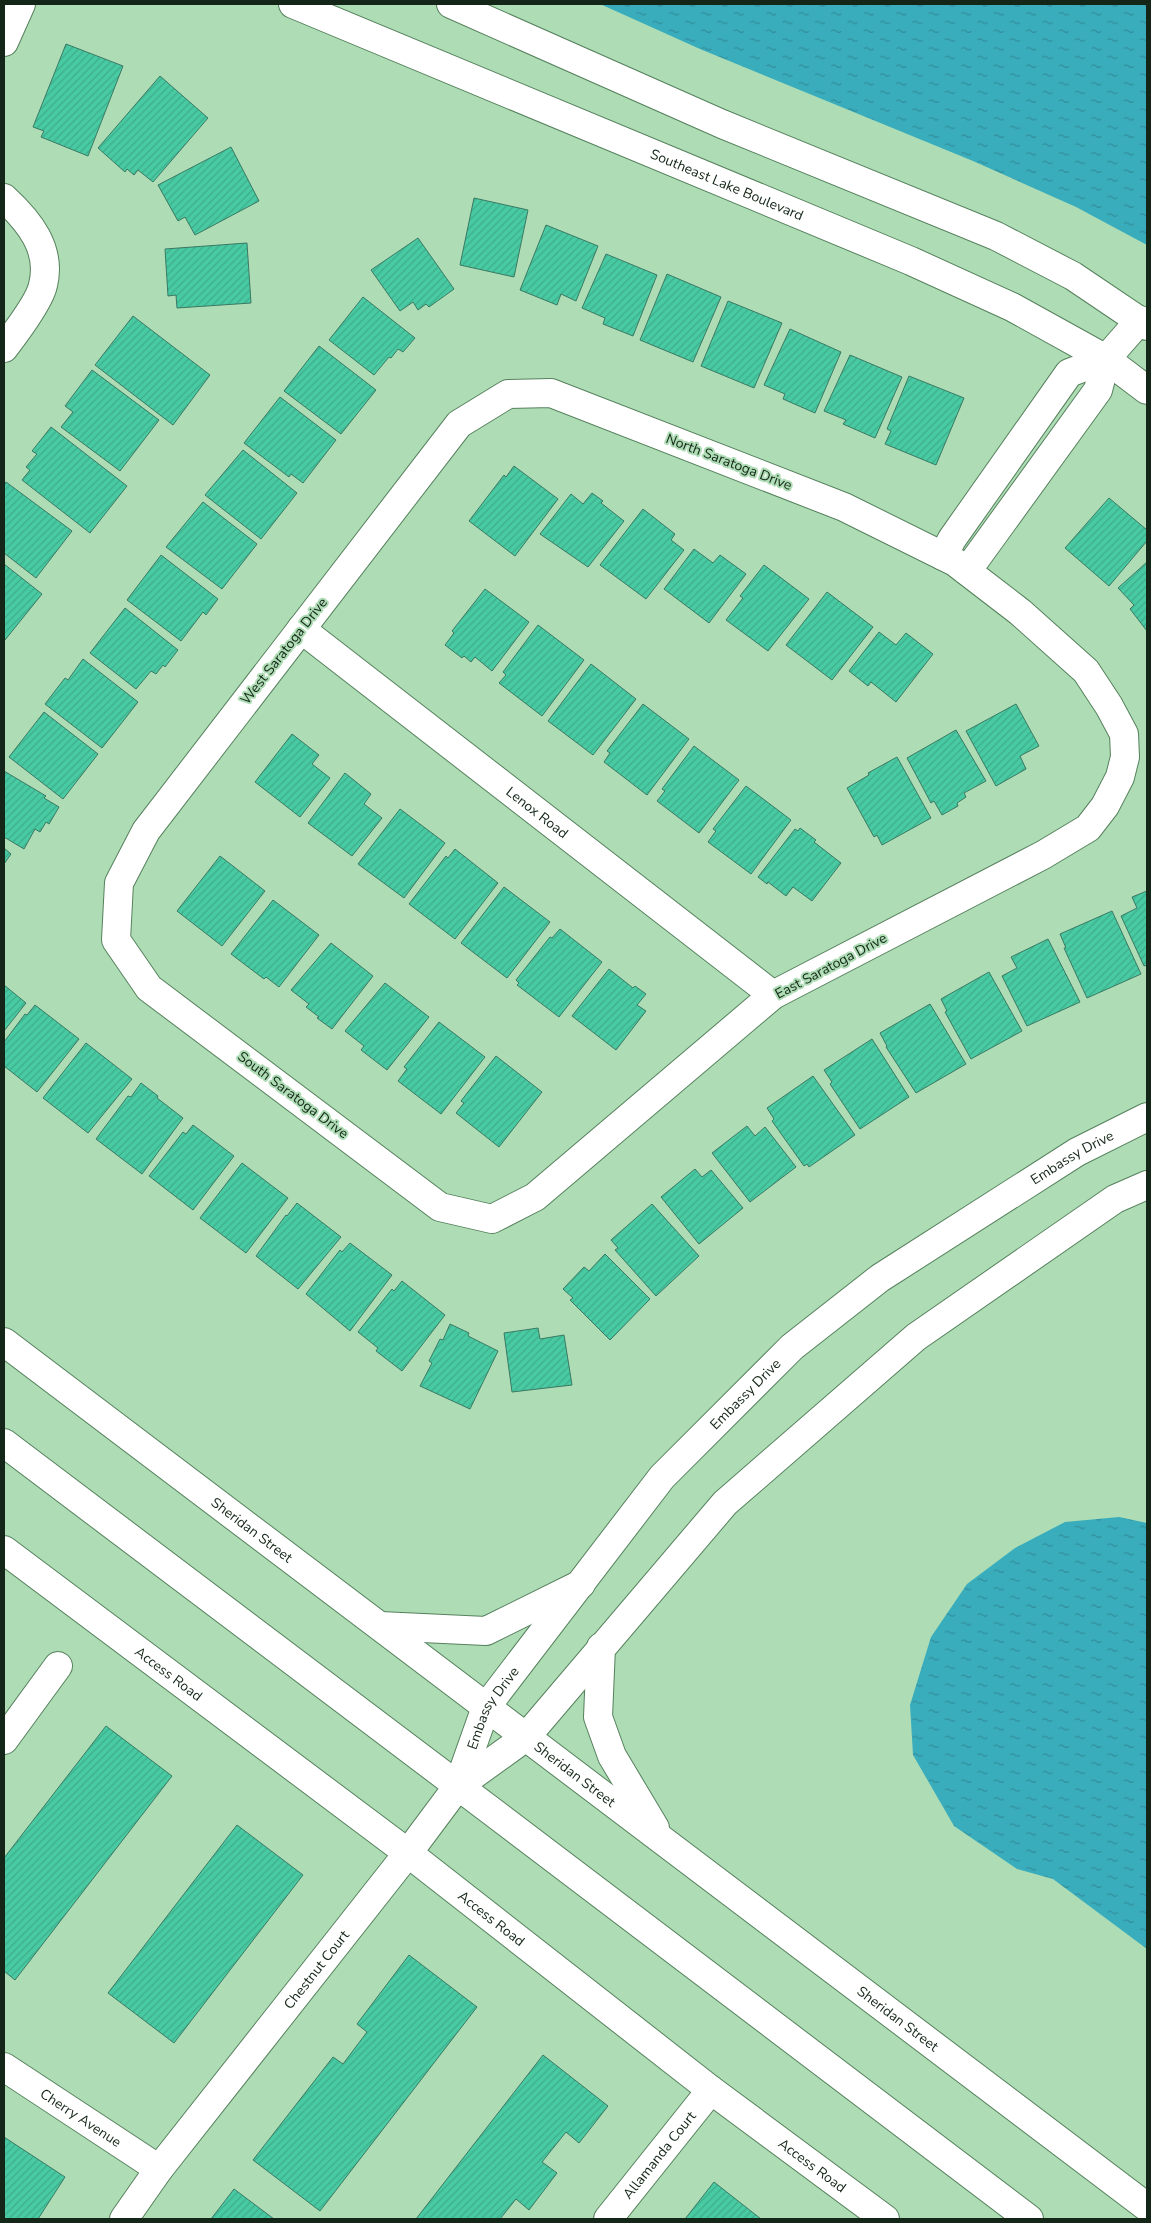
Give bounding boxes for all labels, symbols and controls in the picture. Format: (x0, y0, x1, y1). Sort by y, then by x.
street label: Southeast Lake Boulevard (647, 144, 806, 225)
street label: North Saratoga Drive (663, 429, 795, 495)
street label: West Saratoga Drive (236, 594, 332, 708)
street label: Lenox Road (502, 782, 572, 842)
street label: East Saratoga Drive (772, 928, 890, 1004)
street label: South Saratoga Drive (234, 1047, 352, 1143)
street label: Embassy Drive (1027, 1126, 1117, 1189)
street label: Embassy Drive (705, 1354, 785, 1434)
street label: Sheridan Street (207, 1493, 297, 1567)
street label: Access Road (131, 1642, 206, 1705)
street label: Embassy Drive (462, 1663, 523, 1752)
street label: Sheridan Street (530, 1737, 620, 1811)
street label: Access Road (454, 1886, 529, 1950)
street label: Chestnut Court (279, 1926, 353, 2013)
street label: Sheridan Street (853, 1981, 943, 2056)
street label: Cherry Avenue (36, 2084, 125, 2151)
street label: Allamanda Court (618, 2107, 700, 2203)
street label: Access Road (775, 2134, 850, 2197)

